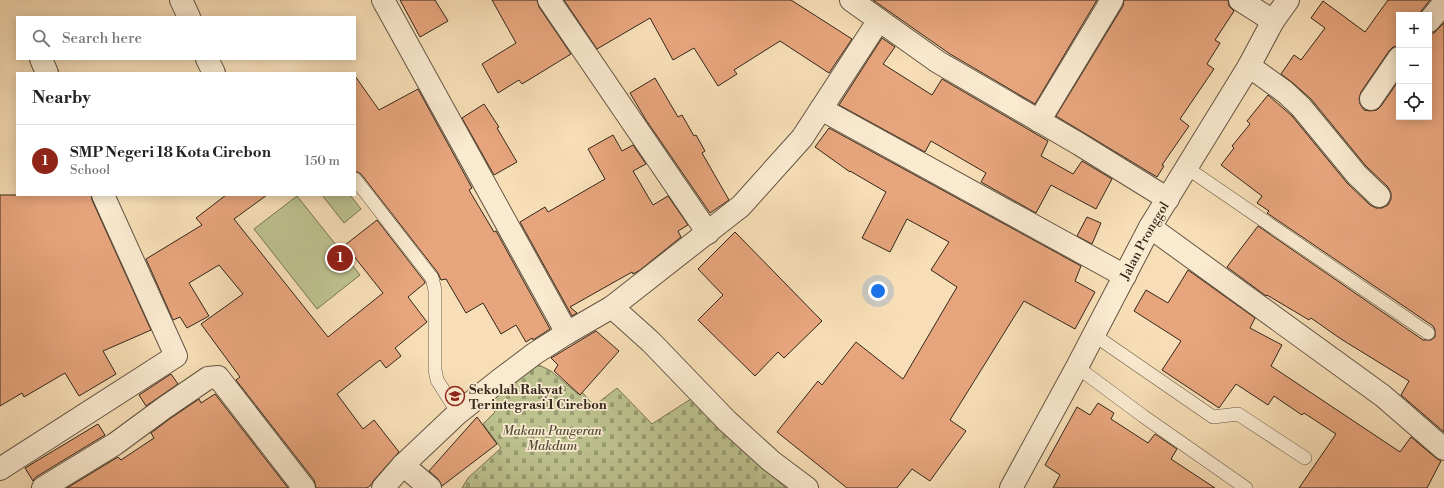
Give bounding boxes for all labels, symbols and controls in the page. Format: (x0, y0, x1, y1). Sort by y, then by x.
map controls (1396, 12, 1432, 120)
button: + (1396, 12, 1432, 48)
search box (16, 16, 356, 60)
icon: search (30, 27, 52, 49)
text: Search here (62, 29, 142, 48)
button: − (1396, 48, 1432, 84)
button: locate (1396, 84, 1432, 120)
text: Nearby (32, 87, 91, 109)
text: SMP Negeri 18 Kota Cirebon (70, 143, 271, 162)
text: 1 (42, 153, 48, 169)
text: 150 m (305, 153, 340, 169)
text: School (70, 162, 110, 178)
street label: Jalan Pronggol (1116, 199, 1173, 284)
pin: 1 (327, 243, 353, 273)
your location (868, 281, 888, 301)
place label: Sekolah Rakyat Terintegrasi 1 Cirebon (469, 382, 607, 413)
school or university icon: Sekolah Rakyat Terintegrasi 1 Cirebon (444, 385, 466, 407)
park label: Makam Pangeran Makdum (502, 423, 603, 454)

